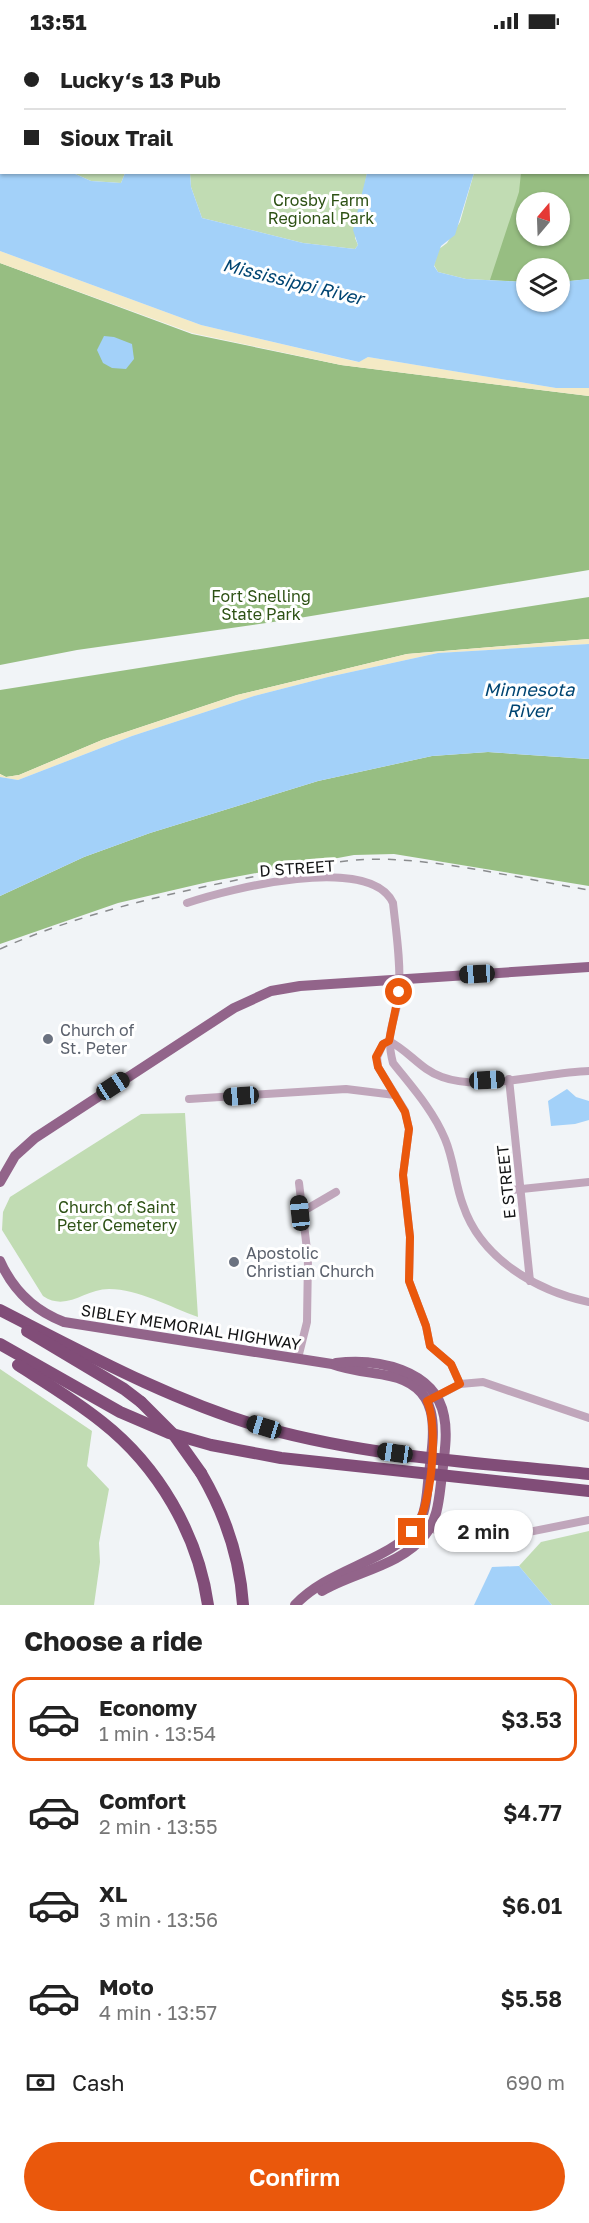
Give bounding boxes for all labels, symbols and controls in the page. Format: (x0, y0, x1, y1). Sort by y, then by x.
text: 13:51 (30, 8, 87, 35)
text: Lucky‘s 13 Pub (60, 66, 221, 93)
text: Sioux Trail (60, 124, 173, 151)
park label: Crosby Farm Regional Park (268, 190, 374, 228)
north arrow (516, 192, 570, 246)
map controls (516, 192, 570, 312)
water label: Mississippi River (221, 253, 369, 310)
button: layers (516, 258, 570, 312)
park label: Fort Snelling State Park (211, 586, 311, 624)
water label: Minnesota River (484, 678, 575, 721)
street label: D STREET (259, 855, 336, 881)
car (459, 964, 495, 984)
route start (385, 978, 412, 1005)
place label: Church of St. Peter (60, 1020, 134, 1058)
marker: Church of St. Peter (41, 1032, 55, 1046)
car (93, 1069, 133, 1103)
car (469, 1070, 505, 1090)
car (222, 1086, 260, 1106)
street label: E STREET (492, 1144, 520, 1220)
car (289, 1194, 311, 1232)
park label: Church of Saint Peter Cemetery (57, 1197, 177, 1235)
place label: Apostolic Christian Church (246, 1243, 374, 1281)
marker: Apostolic Christian Church (227, 1255, 241, 1269)
street label: SIBLEY MEMORIAL HIGHWAY (80, 1300, 303, 1354)
car (244, 1413, 284, 1441)
car (376, 1442, 414, 1464)
callout: 2 min (433, 1511, 532, 1553)
route end (398, 1518, 425, 1545)
text: 2 min (458, 1519, 510, 1543)
text: Choose a ride (24, 1625, 203, 1657)
icon: car (27, 1692, 81, 1746)
text: Economy (99, 1694, 197, 1721)
text: $3.53 (501, 1706, 562, 1733)
text: 1 min · 13:54 (99, 1721, 216, 1745)
icon: car (27, 1785, 81, 1839)
text: Comfort (99, 1787, 186, 1814)
text: $4.77 (503, 1799, 562, 1826)
text: 2 min · 13:55 (99, 1814, 218, 1838)
icon: car (27, 1878, 81, 1932)
text: XL (99, 1880, 127, 1907)
text: $6.01 (502, 1892, 562, 1919)
text: 3 min · 13:56 (99, 1907, 218, 1931)
icon: car (27, 1971, 81, 2025)
text: Moto (99, 1973, 154, 2000)
text: $5.58 (500, 1985, 562, 2012)
text: 4 min · 13:57 (99, 2000, 217, 2024)
icon: cash (24, 2066, 57, 2099)
text: Cash (72, 2069, 125, 2096)
text: 690 m (506, 2070, 565, 2094)
button: Confirm (24, 2142, 565, 2211)

